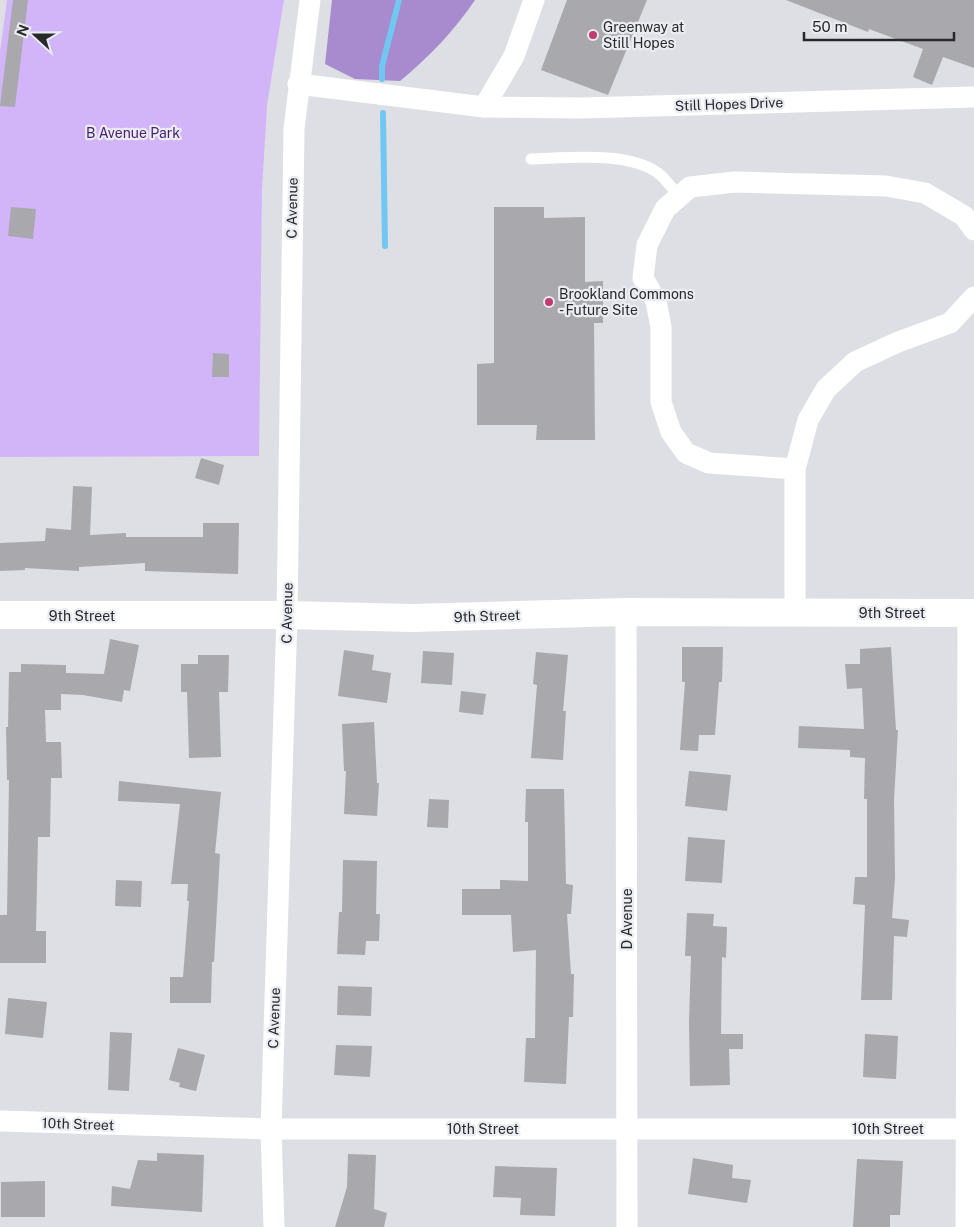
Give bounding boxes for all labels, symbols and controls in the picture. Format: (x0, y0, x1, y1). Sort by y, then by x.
north arrow (10, 10, 60, 60)
scale bar (804, 10, 954, 42)
text: 50 m (812, 18, 847, 35)
place label: Greenway at Still Hopes (603, 19, 684, 51)
text: N (13, 22, 32, 38)
marker: Greenway at Still Hopes (587, 29, 599, 41)
street label: Still Hopes Drive (675, 94, 784, 114)
park label: B Avenue Park (86, 125, 180, 141)
street label: C Avenue (283, 177, 301, 239)
place label: Brookland Commons - Future Site (559, 286, 694, 318)
marker: Brookland Commons - Future Site (543, 296, 555, 308)
street label: C Avenue (278, 582, 296, 644)
street label: 9th Street (859, 605, 925, 621)
street label: 9th Street (453, 607, 521, 625)
street label: 9th Street (49, 608, 115, 624)
street label: D Avenue (619, 888, 635, 950)
street label: C Avenue (265, 987, 283, 1049)
street label: 10th Street (42, 1115, 114, 1133)
street label: 10th Street (447, 1121, 519, 1137)
street label: 10th Street (852, 1121, 924, 1137)

